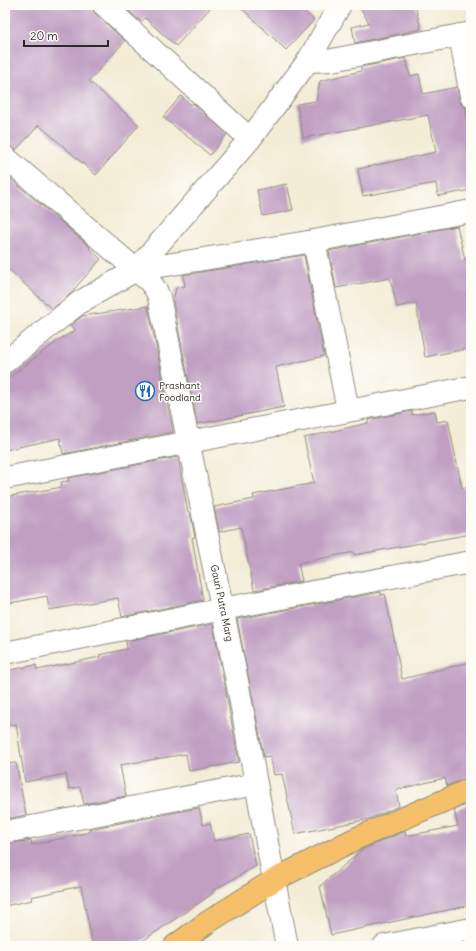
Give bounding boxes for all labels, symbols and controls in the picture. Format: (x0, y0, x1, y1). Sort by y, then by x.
scale bar (24, 22, 108, 48)
text: 20 m (30, 28, 58, 43)
place label: Prashant Foodland (159, 379, 201, 404)
restaurant icon: Prashant Foodland (134, 380, 156, 402)
street label: Gauri Putra Marg (208, 564, 236, 642)

